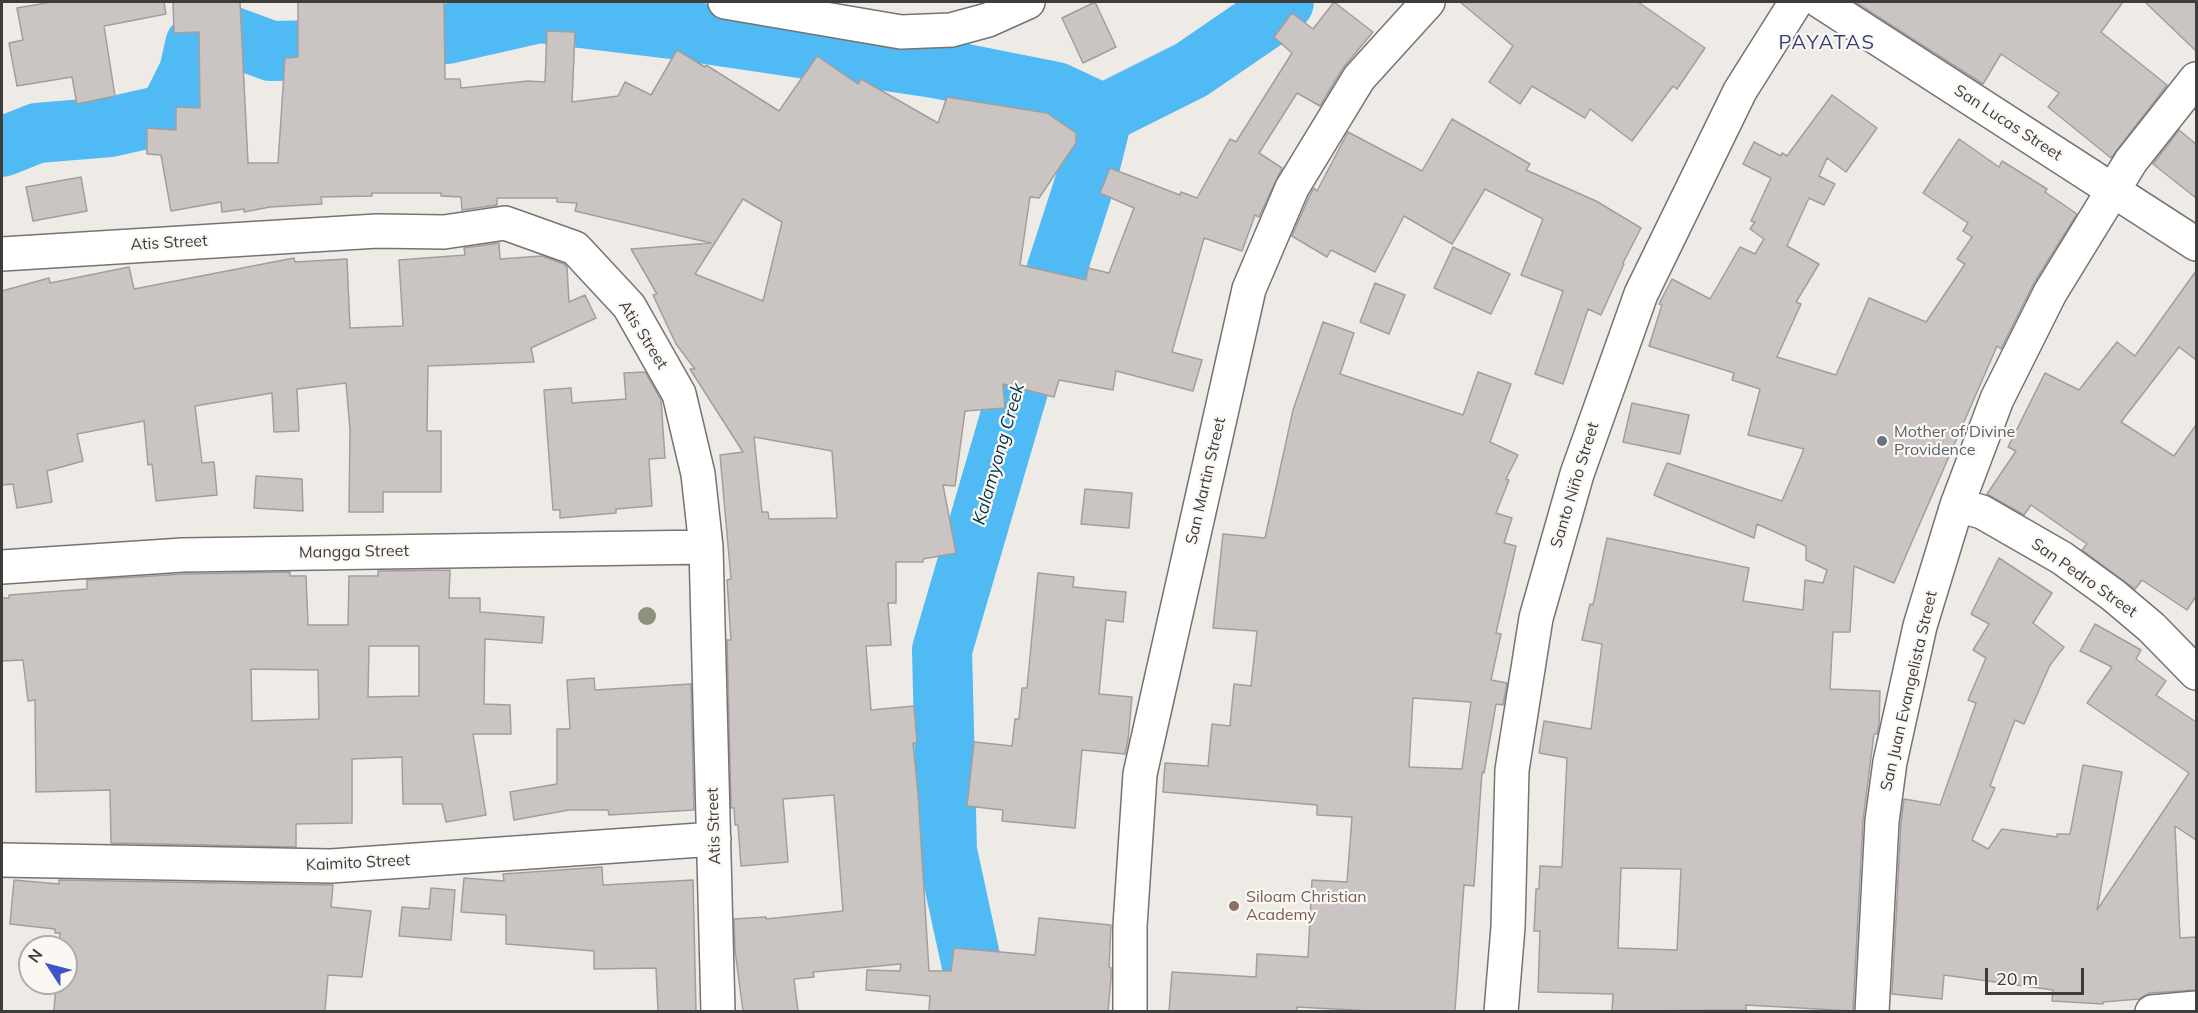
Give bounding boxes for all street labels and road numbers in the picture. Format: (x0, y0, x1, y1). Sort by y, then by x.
street label: San Lucas Street (1950, 81, 2066, 165)
street label: Atis Street (130, 231, 208, 255)
street label: Atis Street (614, 297, 672, 373)
street label: San Martin Street (1182, 416, 1230, 546)
street label: Santo Niño Street (1547, 420, 1603, 550)
street label: San Pedro Street (2027, 534, 2141, 622)
street label: Mangga Street (299, 541, 409, 563)
street label: San Juan Evangelista Street (1877, 589, 1941, 793)
street label: Atis Street (703, 787, 725, 865)
street label: Kaimito Street (305, 851, 411, 875)

